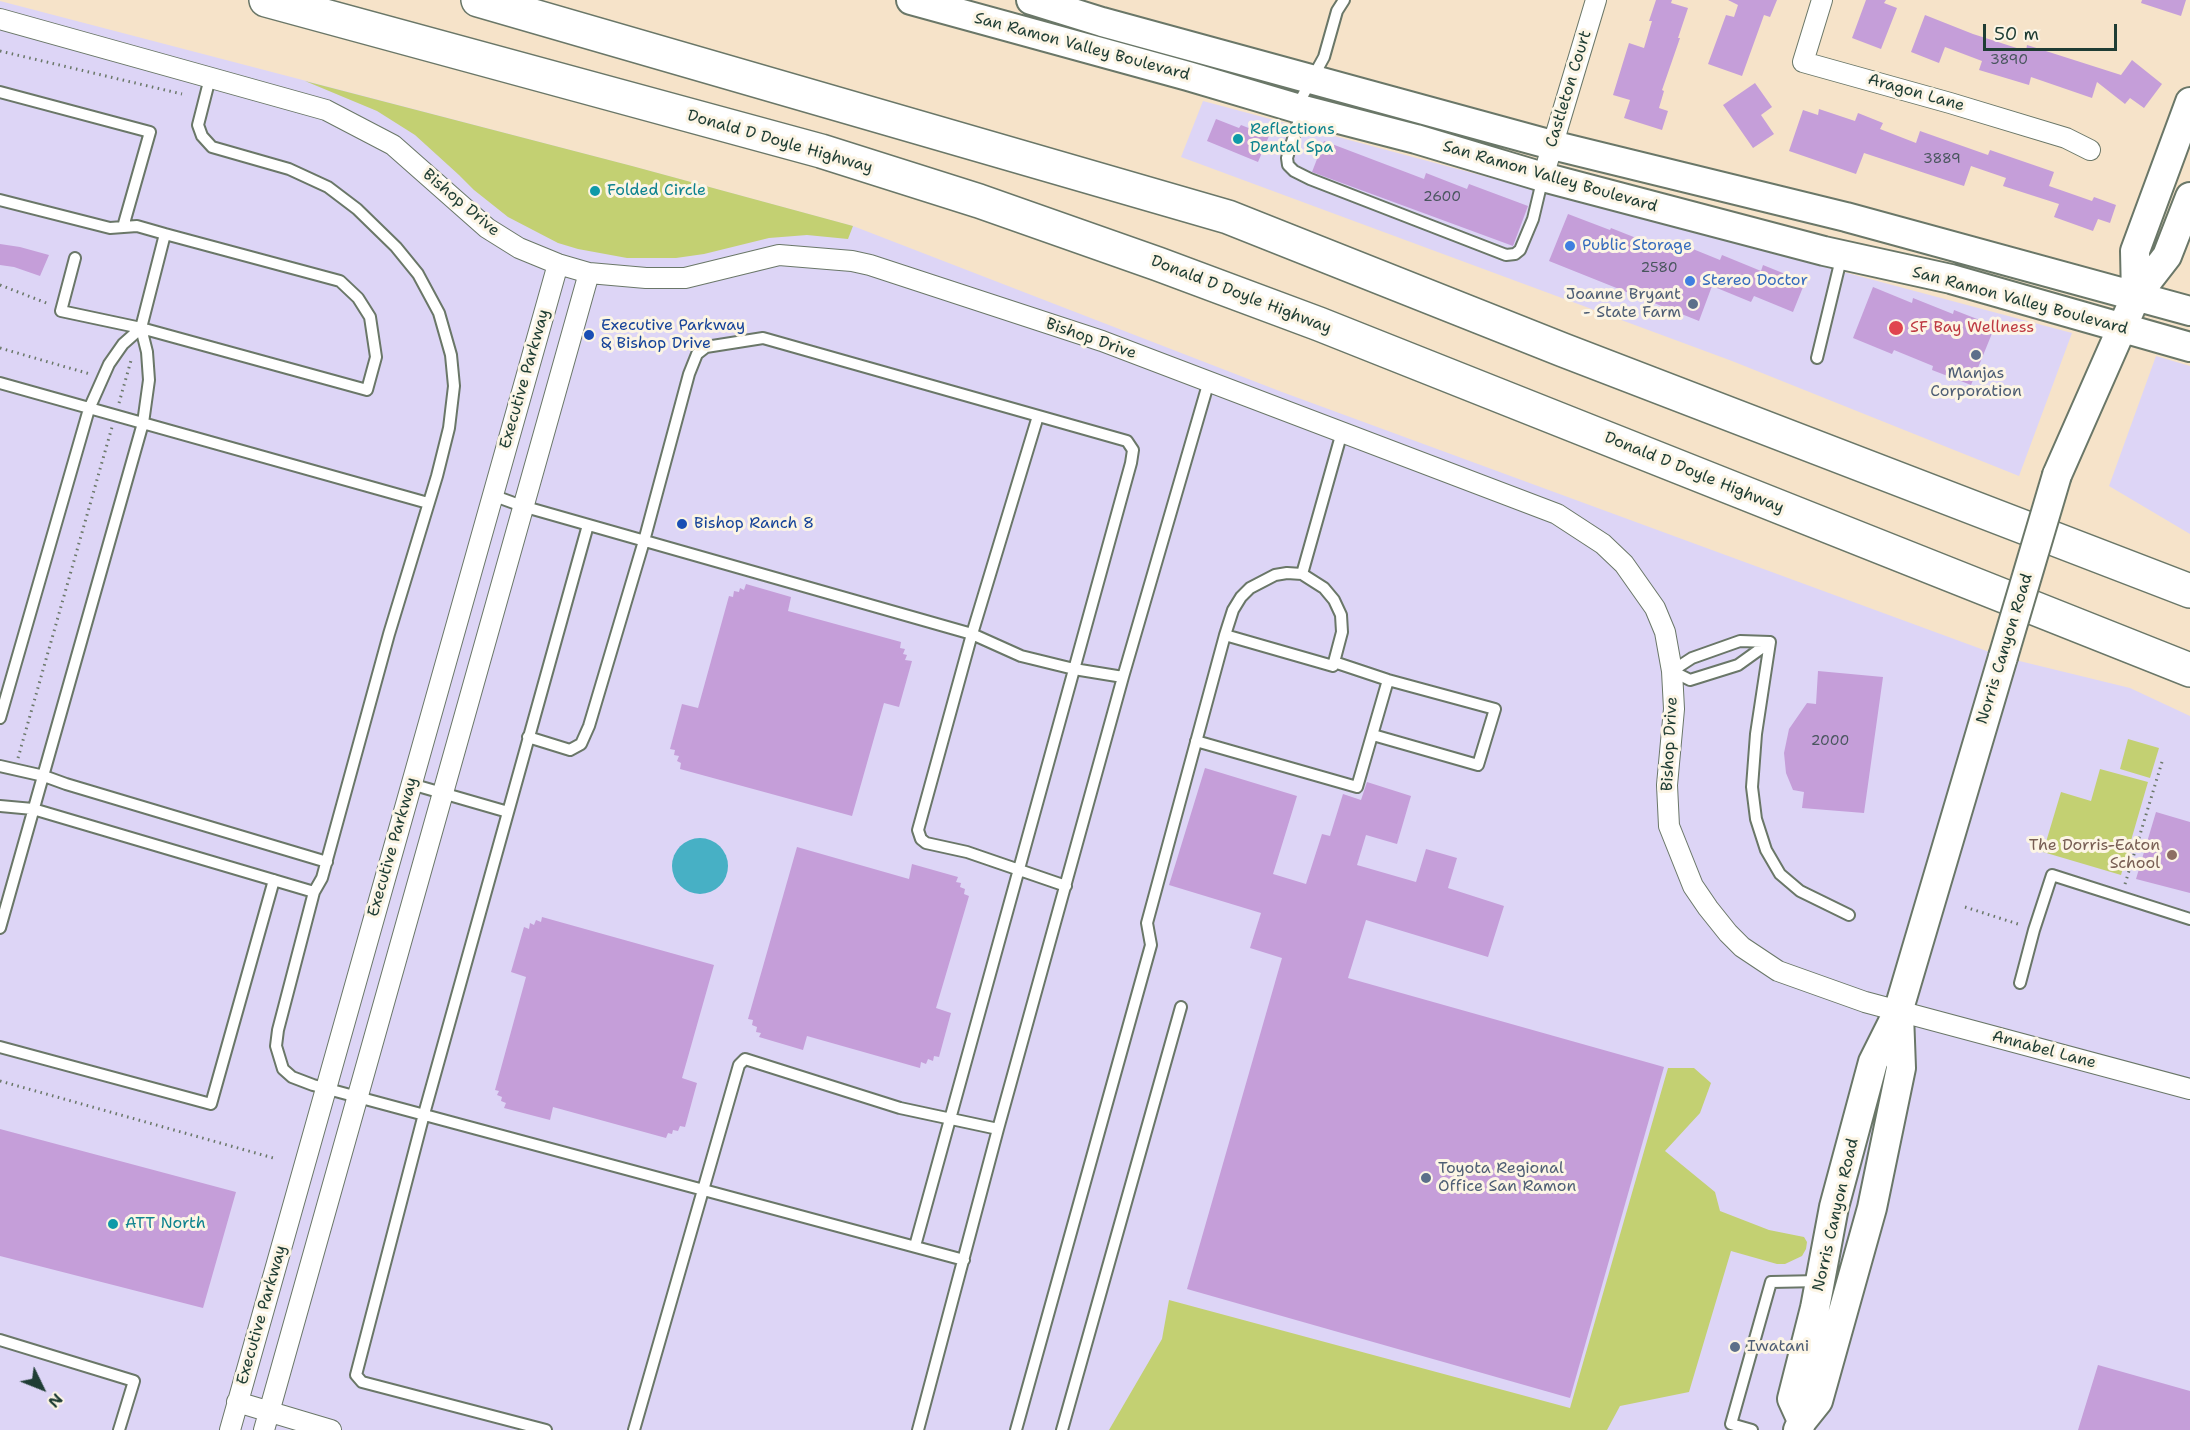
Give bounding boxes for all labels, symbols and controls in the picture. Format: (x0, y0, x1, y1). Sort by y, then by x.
street label: San Ramon Valley Boulevard (972, 9, 1192, 85)
scale bar (1986, 12, 2120, 50)
text: 50 m (1994, 22, 2039, 46)
street label: Castleton Court (1542, 28, 1596, 150)
house number: 3890 (1990, 52, 2028, 68)
street label: Aragon Lane (1865, 70, 1967, 116)
street label: Donald D Doyle Highway (685, 106, 875, 178)
place label: Reflections Dental Spa (1250, 120, 1335, 158)
marker: Reflections Dental Spa (1231, 132, 1245, 146)
street label: San Ramon Valley Boulevard (1440, 137, 1660, 217)
house number: 3889 (1923, 151, 1961, 167)
street label: Bishop Drive (419, 165, 503, 241)
place label: Folded Circle (607, 181, 706, 201)
marker: Folded Circle (588, 184, 602, 198)
house number: 2600 (1423, 189, 1461, 205)
place label: Public Storage (1582, 236, 1692, 256)
marker: Public Storage (1563, 239, 1577, 253)
street label: Donald D Doyle Highway (1148, 252, 1334, 338)
house number: 2580 (1640, 260, 1678, 276)
street label: San Ramon Valley Boulevard (1910, 263, 2130, 339)
place label: Stereo Doctor (1702, 271, 1808, 291)
marker: Stereo Doctor (1683, 274, 1697, 288)
place label: Joanne Bryant - State Farm (1566, 285, 1681, 323)
marker: Joanne Bryant - State Farm (1686, 297, 1700, 311)
street label: Executive Parkway (496, 307, 554, 451)
street label: Bishop Drive (1043, 315, 1139, 363)
place label: Executive Parkway & Bishop Drive (601, 316, 745, 354)
place label: SF Bay Wellness (1910, 318, 2034, 338)
marker: SF Bay Wellness (1887, 319, 1905, 337)
marker: Executive Parkway & Bishop Drive (582, 328, 596, 342)
marker: Manjas Corporation (1969, 348, 1983, 362)
place label: Manjas Corporation (1930, 364, 2022, 402)
street label: Donald D Doyle Highway (1601, 428, 1787, 518)
place label: Bishop Ranch 8 (694, 514, 814, 534)
marker: Bishop Ranch 8 (675, 517, 689, 531)
street label: Norris Canyon Road (1973, 571, 2037, 727)
street label: Bishop Drive (1658, 696, 1682, 792)
house number: 2000 (1811, 733, 1849, 749)
street label: Executive Parkway (364, 775, 422, 919)
place label: The Dorris-Eaton School (2029, 836, 2160, 874)
marker: The Dorris-Eaton School (2165, 848, 2179, 862)
street label: Annabel Lane (1990, 1027, 2098, 1073)
street label: Norris Canyon Road (1809, 1137, 1863, 1293)
place label: Toyota Regional Office San Ramon (1438, 1159, 1576, 1197)
marker: Toyota Regional Office San Ramon (1419, 1171, 1433, 1185)
place label: ATT North (125, 1214, 206, 1234)
marker: ATT North (106, 1217, 120, 1231)
street label: Executive Parkway (233, 1243, 291, 1387)
place label: Iwatani (1747, 1337, 1809, 1357)
marker: Iwatani (1728, 1340, 1742, 1354)
north arrow (12, 1358, 72, 1418)
text: N (44, 1389, 68, 1412)

